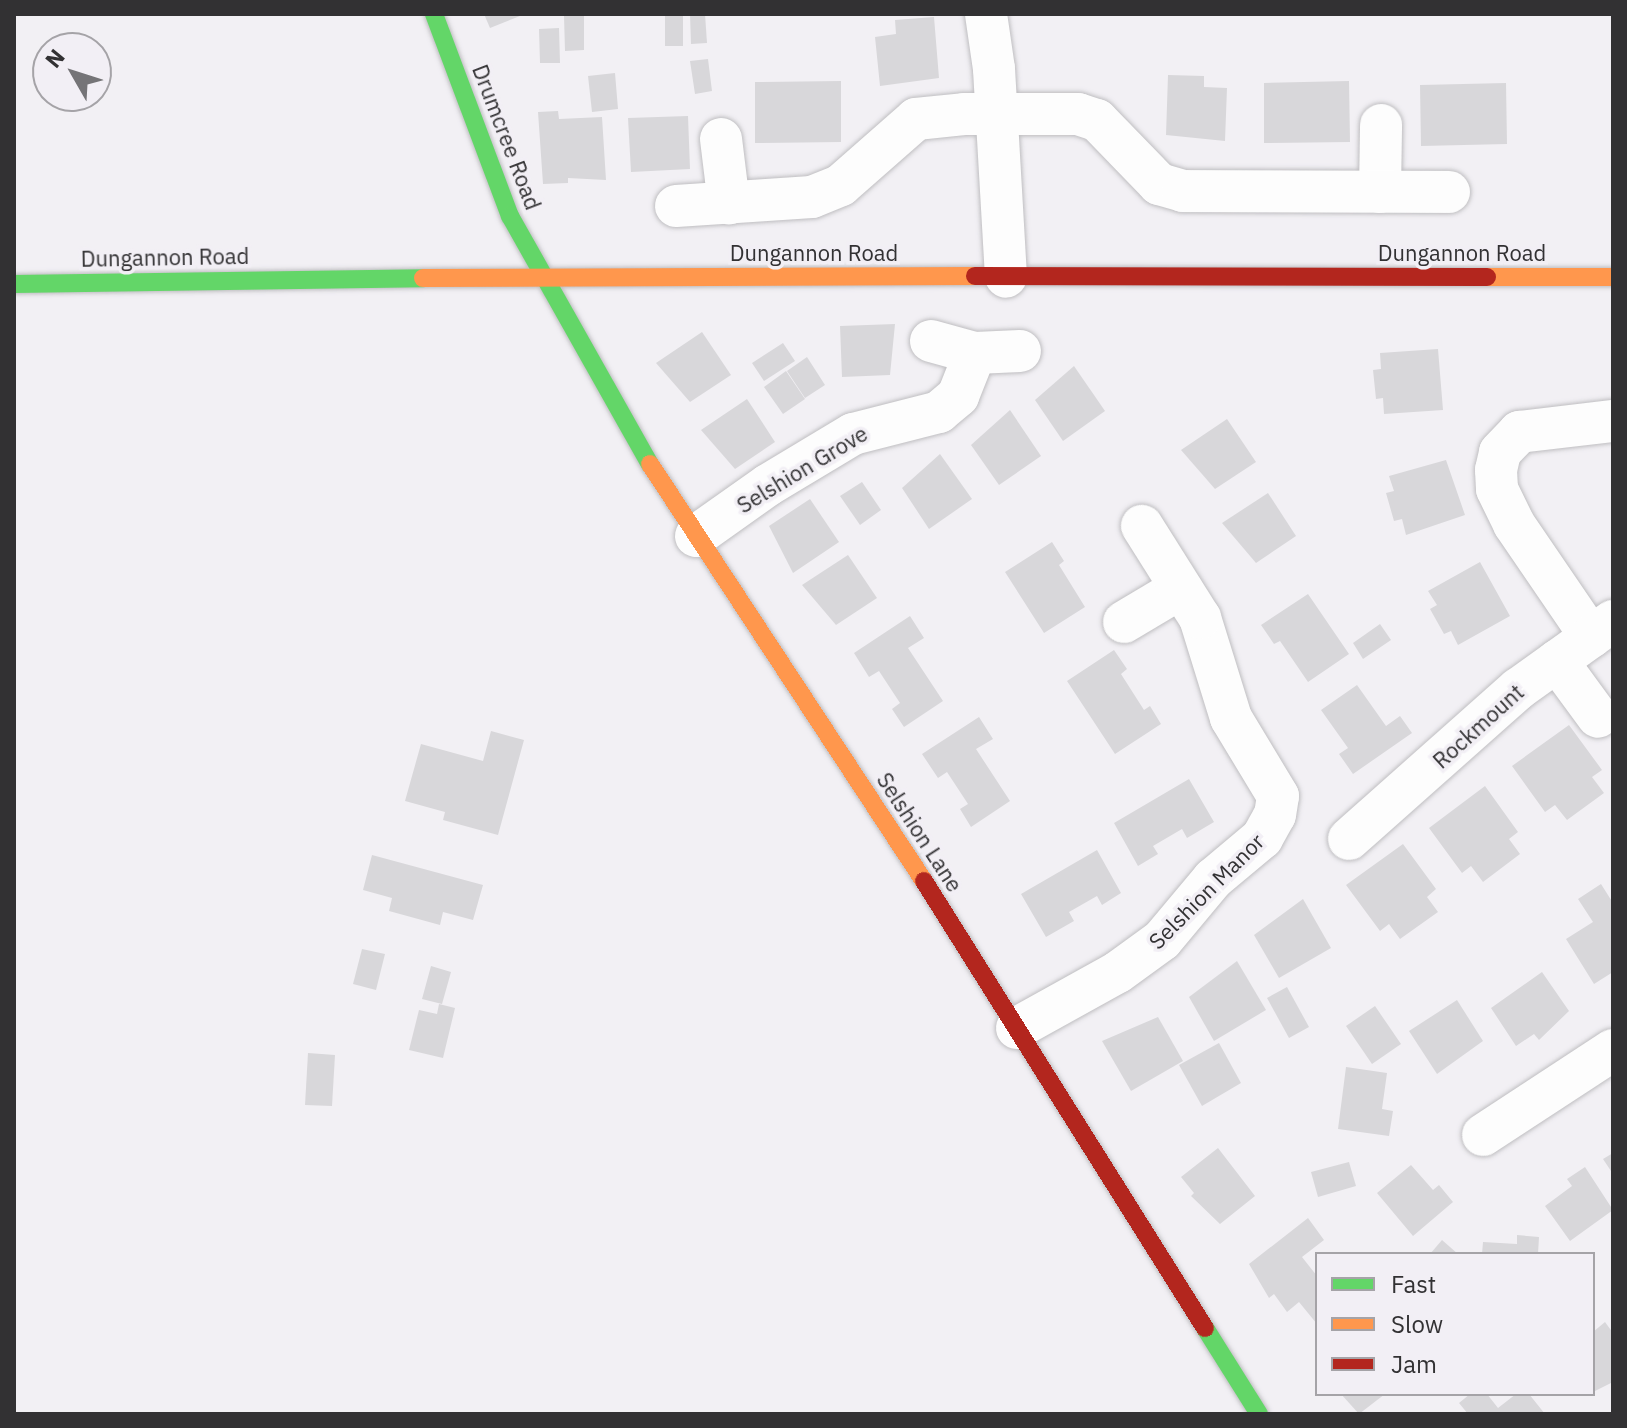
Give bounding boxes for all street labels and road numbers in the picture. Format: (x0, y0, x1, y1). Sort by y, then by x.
street label: Drumcree Road (467, 61, 547, 213)
street label: Dungannon Road (730, 240, 898, 266)
street label: Dungannon Road (1378, 240, 1546, 266)
street label: Dungannon Road (80, 242, 250, 272)
street label: Selshion Grove (732, 420, 872, 518)
street label: Rockmount (1427, 678, 1529, 774)
street label: Selshion Lane (872, 767, 968, 897)
street label: Selshion Manor (1143, 828, 1269, 954)

